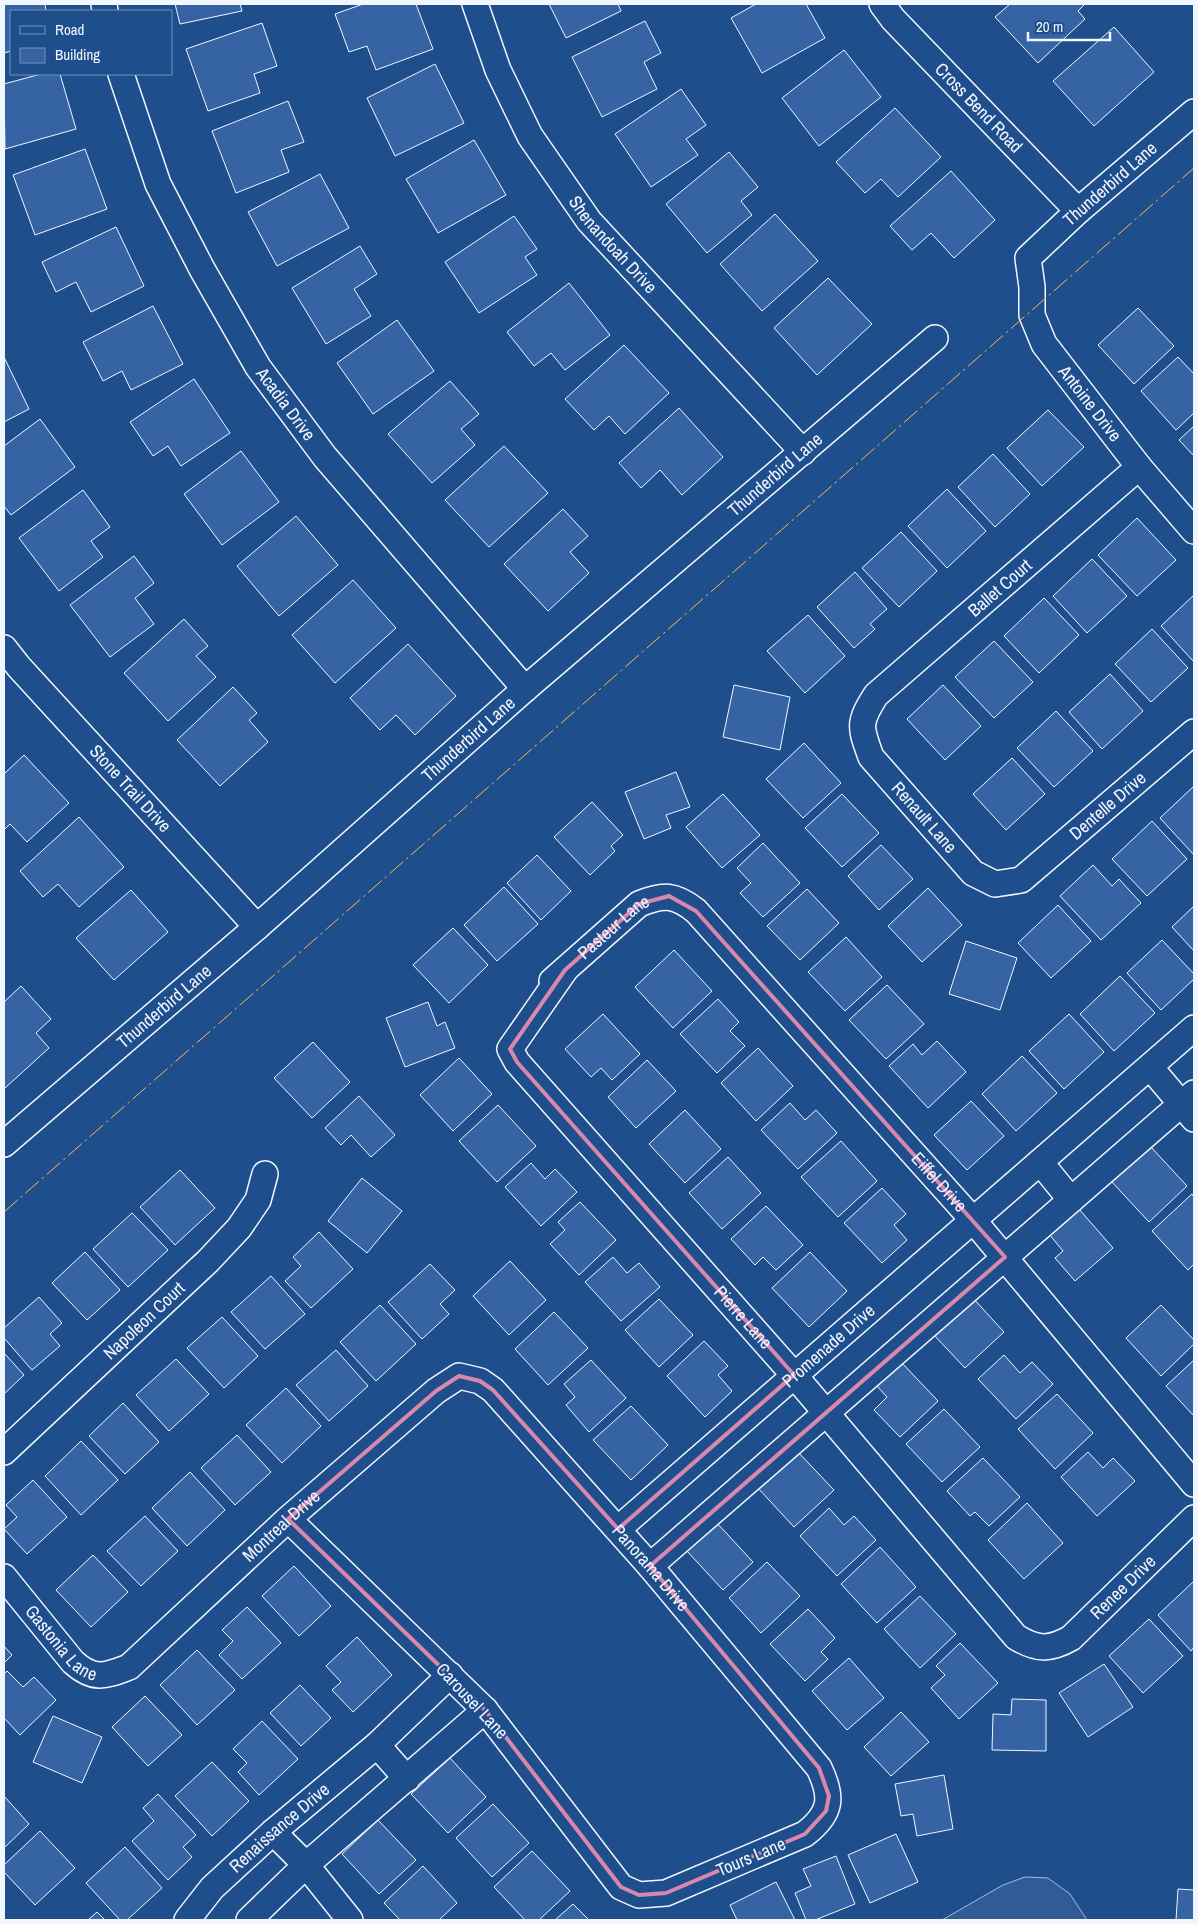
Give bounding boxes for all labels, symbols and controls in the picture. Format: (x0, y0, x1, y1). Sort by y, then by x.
legend (10, 10, 172, 75)
scale bar (1028, 10, 1110, 42)
text: 20 m (1036, 16, 1063, 37)
text: Road (55, 19, 84, 40)
text: Building (55, 44, 100, 65)
street label: Cross Bend Road (930, 57, 1028, 158)
street label: Thunderbird Lane (1057, 136, 1162, 232)
street label: Shenandoah Drive (563, 190, 663, 299)
street label: Antoine Drive (1052, 359, 1128, 447)
street label: Acadia Drive (250, 361, 322, 446)
street label: Thunderbird Lane (722, 427, 828, 522)
street label: Ballet Court (962, 553, 1037, 622)
street label: Thunderbird Lane (416, 691, 520, 787)
street label: Stone Trail Drive (84, 739, 177, 838)
street label: Dentelle Drive (1064, 766, 1151, 845)
street label: Renault Lane (886, 776, 963, 858)
street label: Pasteur Lane (572, 888, 652, 965)
street label: Thunderbird Lane (111, 959, 217, 1054)
street label: Eiffel Drive (906, 1146, 973, 1217)
street label: Napoleon Court (98, 1276, 190, 1365)
street label: Pierre Lane (708, 1280, 778, 1354)
street label: Promenade Drive (776, 1298, 880, 1393)
street label: Montreal Drive (237, 1484, 325, 1567)
street label: Panorama Drive (607, 1519, 696, 1617)
street label: Renee Drive (1084, 1549, 1161, 1625)
street label: Gastonia Lane (20, 1599, 100, 1687)
street label: Carousel Lane (430, 1657, 514, 1744)
street label: Renaissance Drive (224, 1777, 335, 1878)
street label: Tours Lane (712, 1831, 789, 1882)

